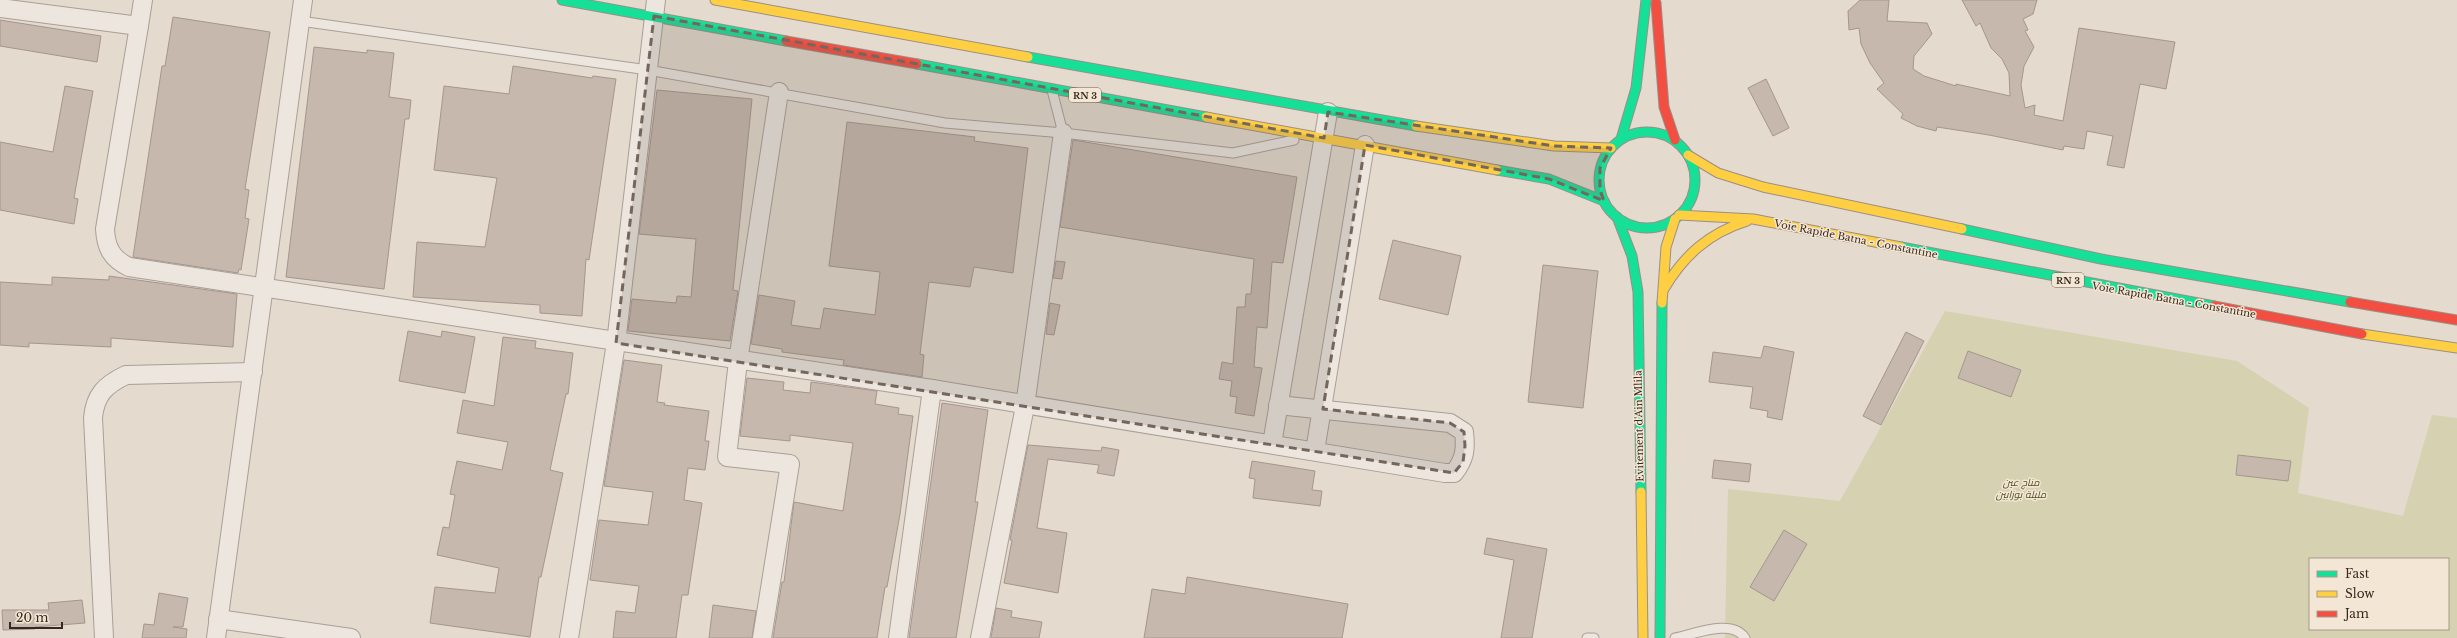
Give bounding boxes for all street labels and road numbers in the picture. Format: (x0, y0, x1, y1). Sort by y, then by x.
road number: RN 3 (1069, 88, 1101, 102)
street label: Voie Rapide Batna - Constantine (1772, 217, 1939, 261)
road number: RN 3 (2052, 273, 2084, 287)
street label: Voie Rapide Batna - Constantine (2090, 279, 2257, 321)
street label: Evitement d'Ain Mlila (1632, 370, 1646, 482)

